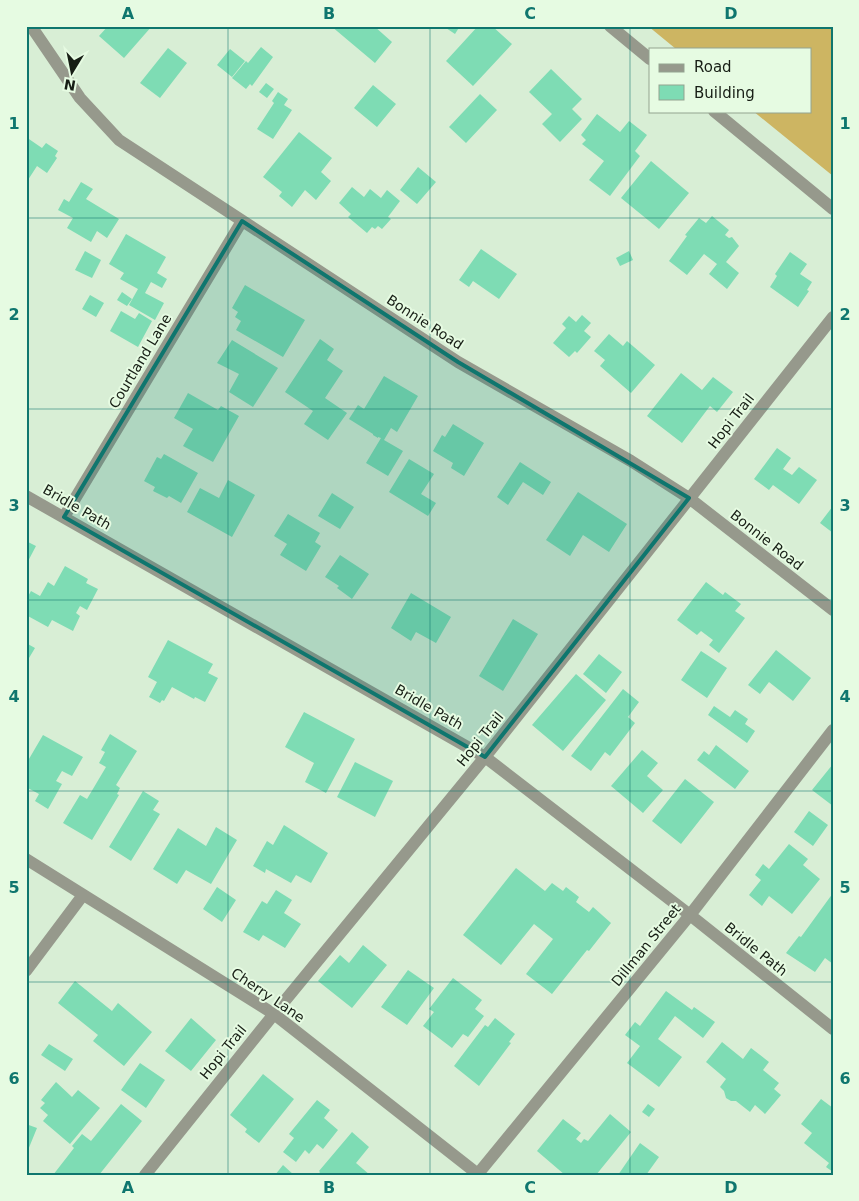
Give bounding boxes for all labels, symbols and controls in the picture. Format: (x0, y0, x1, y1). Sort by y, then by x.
text: A (122, 4, 135, 23)
text: B (323, 4, 335, 23)
text: C (524, 4, 536, 23)
text: D (724, 4, 738, 23)
north arrow (48, 48, 98, 98)
legend (649, 48, 812, 112)
text: Road (694, 58, 732, 76)
text: N (63, 76, 77, 94)
text: Building (694, 84, 755, 102)
text: 1 (8, 114, 20, 133)
text: 1 (839, 114, 851, 133)
street label: Bonnie Road (384, 291, 466, 353)
text: 2 (8, 305, 20, 324)
text: 2 (839, 305, 851, 324)
street label: Courtland Lane (106, 311, 174, 411)
street label: Hopi Trail (705, 390, 757, 452)
street label: Bridle Path (40, 481, 114, 533)
text: 3 (8, 496, 20, 515)
text: 3 (839, 496, 851, 515)
street label: Bonnie Road (727, 507, 807, 573)
street label: Bridle Path (392, 681, 466, 733)
text: 4 (8, 687, 20, 706)
text: 4 (839, 687, 851, 706)
street label: Hopi Trail (453, 709, 507, 769)
text: 5 (8, 878, 20, 897)
text: 5 (839, 878, 851, 897)
street label: Dillman Street (608, 901, 684, 989)
street label: Bridle Path (721, 919, 791, 979)
street label: Cherry Lane (228, 965, 308, 1025)
street label: Hopi Trail (196, 1022, 250, 1082)
text: 6 (8, 1069, 20, 1088)
text: 6 (839, 1069, 851, 1088)
text: A (122, 1178, 135, 1197)
text: B (323, 1178, 335, 1197)
text: C (524, 1178, 536, 1197)
text: D (724, 1178, 738, 1197)

